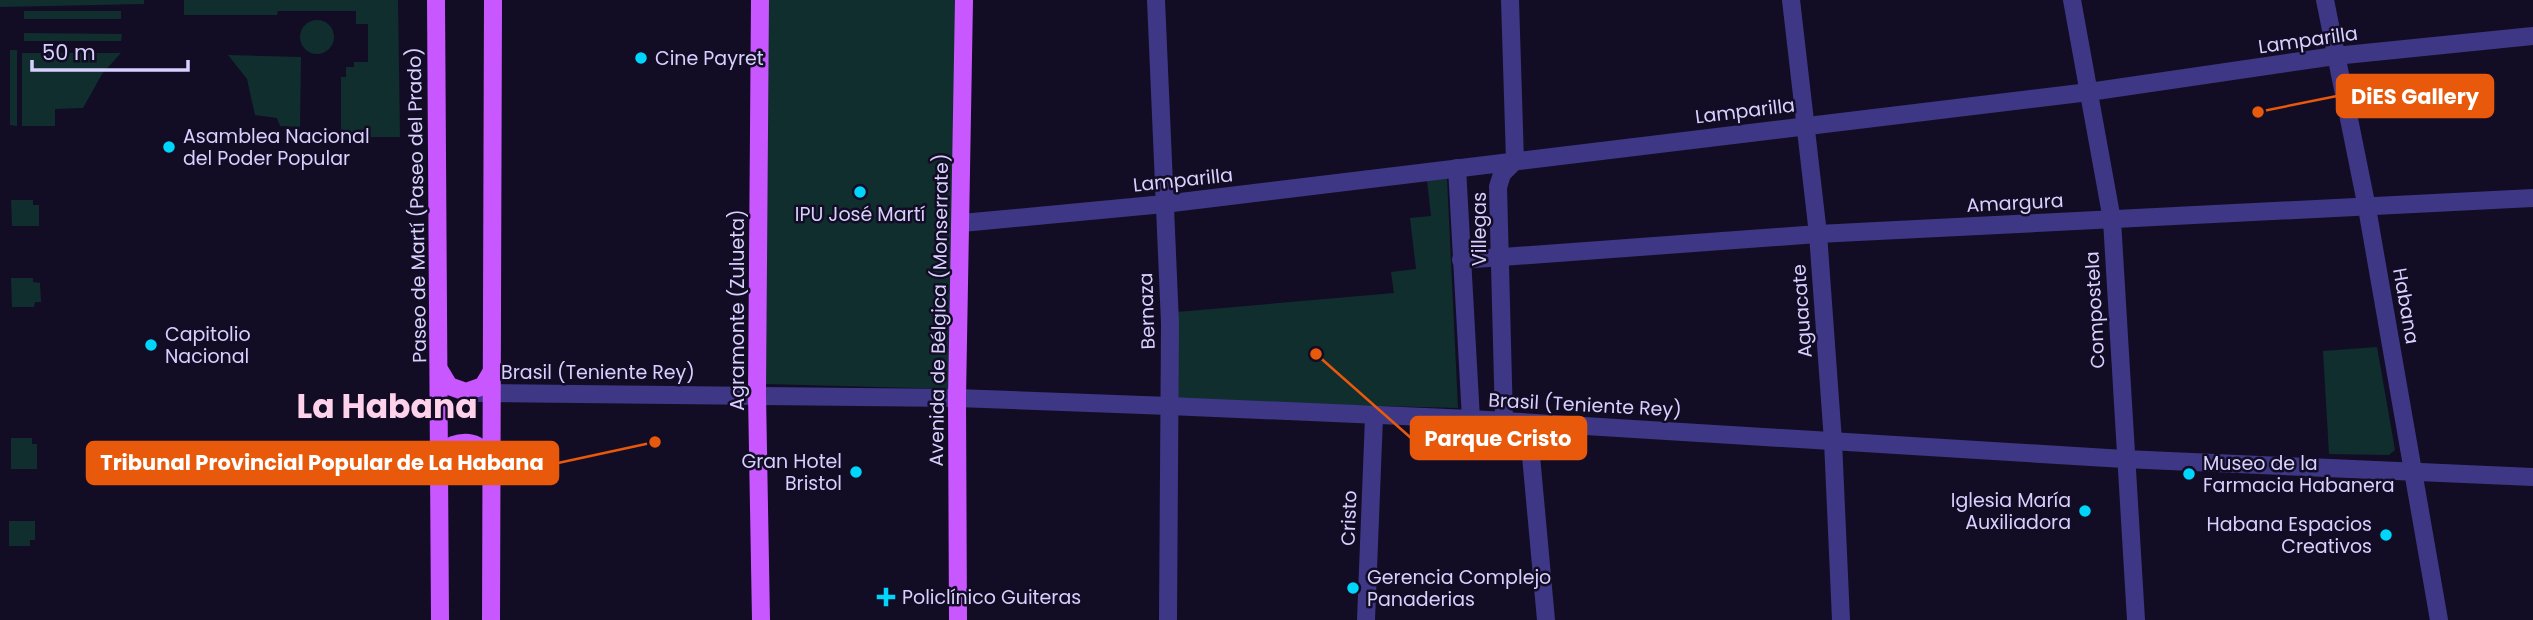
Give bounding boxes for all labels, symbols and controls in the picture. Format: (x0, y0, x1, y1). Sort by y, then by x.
street label: Lamparilla (2256, 20, 2360, 60)
scale bar (32, 28, 187, 72)
text: 50 m (42, 38, 96, 67)
place label: Cine Payret (655, 45, 764, 72)
street label: Paseo de Martí (Paseo del Prado) (401, 47, 433, 363)
marker: Cine Payret (633, 50, 649, 66)
callout: DiES Gallery (2337, 75, 2493, 117)
text: DiES Gallery (2351, 82, 2480, 111)
street label: Lamparilla (1694, 91, 1796, 131)
place label: Asamblea Nacional del Poder Popular (183, 123, 370, 172)
marker: Asamblea Nacional del Poder Popular (161, 139, 177, 155)
street label: Avenida de Bélgica (Monserrate) (923, 153, 955, 467)
street label: Lamparilla (1132, 161, 1234, 199)
marker: IPU José Martí (852, 184, 868, 200)
street label: Amargura (1966, 187, 2064, 219)
street label: Villegas (1466, 192, 1493, 266)
place label: IPU José Martí (795, 201, 926, 228)
street label: Agramonte (Zulueta) (724, 209, 751, 411)
street label: Compostela (2078, 251, 2112, 369)
street label: Aguacate (1785, 263, 1819, 359)
street label: Habana (2386, 266, 2426, 346)
street label: Bernaza (1132, 272, 1162, 350)
place label: Capitolio Nacional (165, 321, 251, 370)
marker: Capitolio Nacional (143, 337, 159, 353)
street label: Brasil (Teniente Rey) (501, 359, 695, 386)
district label: La Habana (296, 383, 478, 430)
street label: Brasil (Teniente Rey) (1488, 386, 1682, 424)
callout: Parque Cristo (1411, 417, 1586, 459)
text: Parque Cristo (1425, 424, 1571, 453)
callout: Tribunal Provincial Popular de La Habana (87, 442, 558, 484)
text: Tribunal Provincial Popular de La Habana (100, 448, 544, 477)
place label: Gran Hotel Bristol (741, 448, 842, 497)
place label: Museo de la Farmacia Habanera (2203, 450, 2395, 499)
marker: Gran Hotel Bristol (848, 464, 864, 480)
marker: Museo de la Farmacia Habanera (2181, 466, 2197, 482)
place label: Iglesia María Auxiliadora (1951, 487, 2071, 536)
street label: Cristo (1335, 490, 1363, 546)
marker: Iglesia María Auxiliadora (2077, 503, 2093, 519)
place label: Habana Espacios Creativos (2207, 511, 2372, 560)
marker: Habana Espacios Creativos (2378, 527, 2394, 543)
place label: Gerencia Complejo Panaderias (1367, 564, 1551, 613)
marker: Gerencia Complejo Panaderias (1345, 580, 1361, 596)
place label: Policlínico Guiteras (902, 584, 1081, 611)
marker: Policlínico Guiteras (876, 587, 896, 607)

